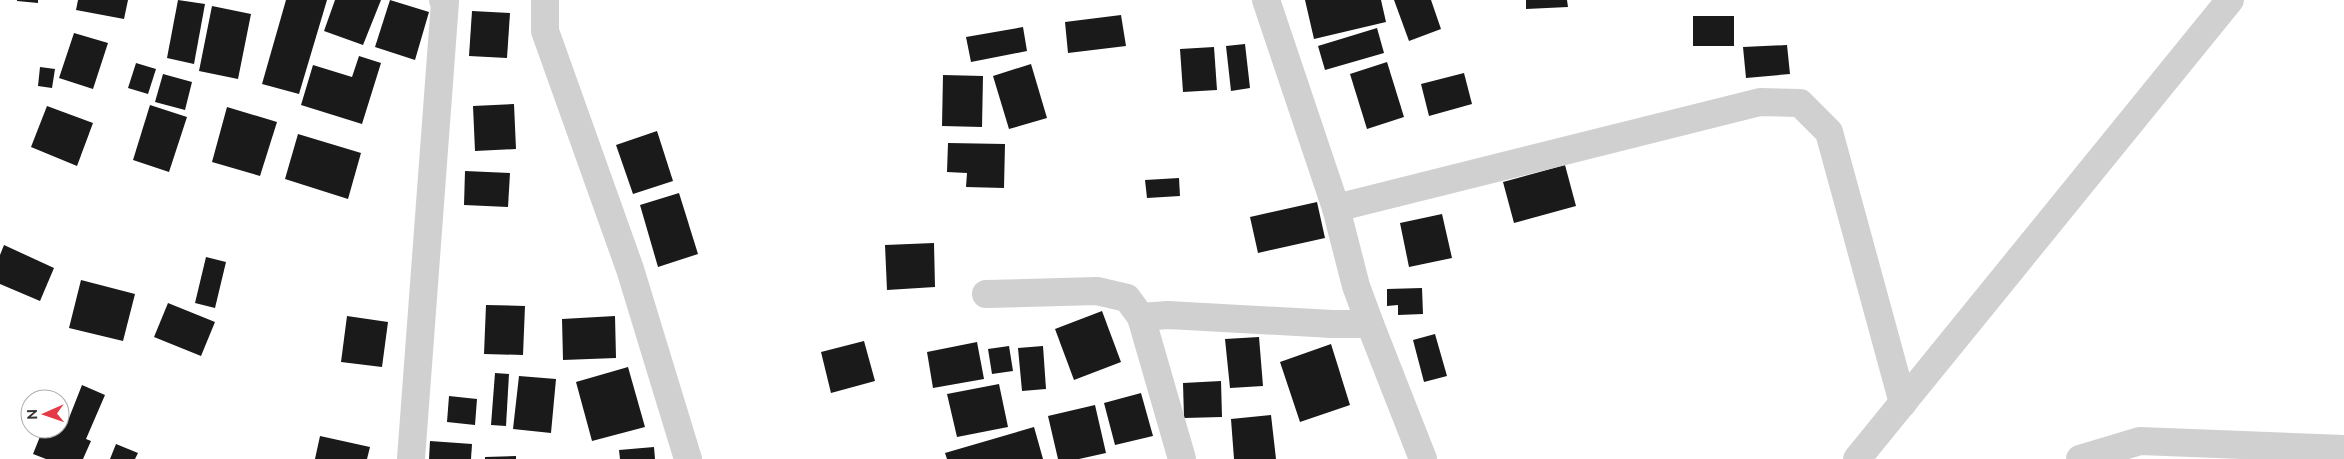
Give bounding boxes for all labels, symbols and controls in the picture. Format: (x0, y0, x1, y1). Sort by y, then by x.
north arrow (20, 389, 70, 439)
text: N (24, 409, 40, 420)

